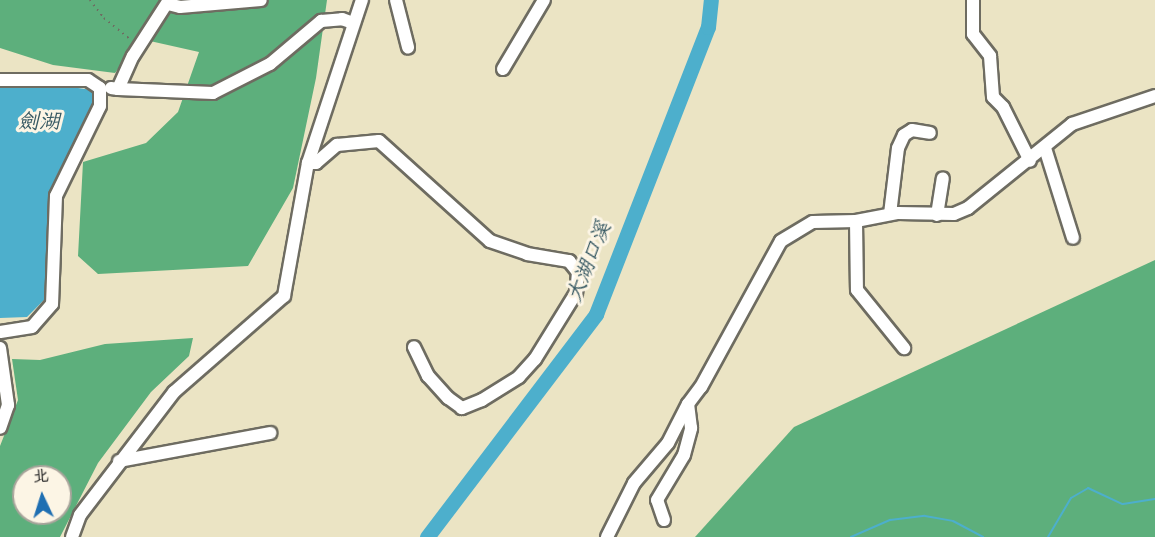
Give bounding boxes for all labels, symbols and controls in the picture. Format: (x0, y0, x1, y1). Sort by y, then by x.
water label: 劍湖 (18, 112, 60, 138)
water label: 大湖口溪 (565, 219, 619, 307)
north arrow (12, 465, 72, 525)
text: 北 (32, 469, 49, 489)

